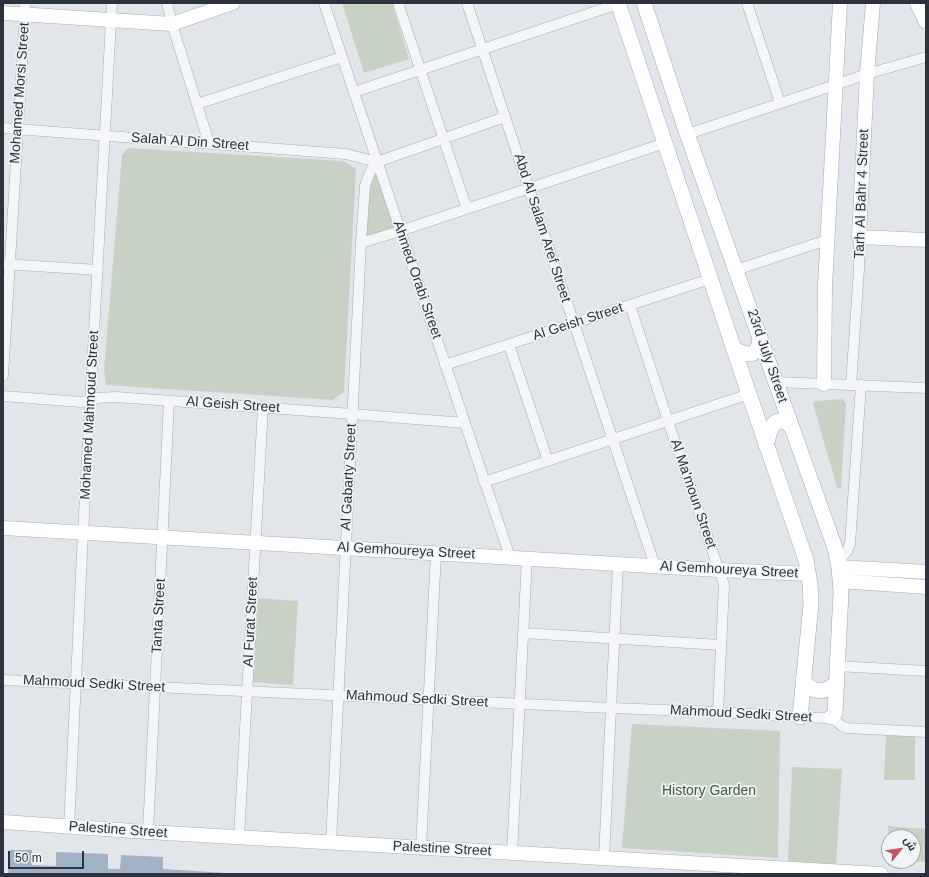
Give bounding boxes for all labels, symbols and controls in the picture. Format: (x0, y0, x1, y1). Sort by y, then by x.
street label: Mohamed Morsi Street (7, 22, 33, 164)
street label: Salah Al Din Street (130, 129, 250, 155)
street label: Tarh Al Bahr 4 Street (851, 129, 873, 259)
street label: Abd Al Salam Aref Street (510, 151, 574, 305)
street label: Ahmed Orabi Street (389, 219, 445, 341)
street label: Al Geish Street (531, 299, 625, 345)
street label: 23rd July Street (743, 307, 791, 405)
street label: Mohamed Mahmoud Street (77, 330, 103, 500)
street label: Al Geish Street (185, 393, 281, 417)
street label: Al Gabarty Street (338, 423, 360, 531)
street label: Al Ma'moun Street (666, 437, 720, 551)
street label: Al Gemhoureya Street (336, 539, 476, 563)
street label: Al Gemhoureya Street (659, 558, 799, 582)
street label: Al Furat Street (240, 576, 262, 668)
street label: Tanta Street (149, 578, 169, 654)
street label: Mahmoud Sedki Street (22, 672, 166, 696)
street label: Mahmoud Sedki Street (345, 687, 489, 711)
street label: Mahmoud Sedki Street (669, 702, 813, 726)
park label: History Garden (662, 783, 756, 799)
street label: Palestine Street (68, 818, 168, 842)
north arrow (881, 829, 921, 869)
text: ش (902, 834, 919, 853)
street label: Palestine Street (392, 838, 492, 860)
scale bar (10, 843, 86, 869)
text: 50 m (15, 851, 42, 865)

